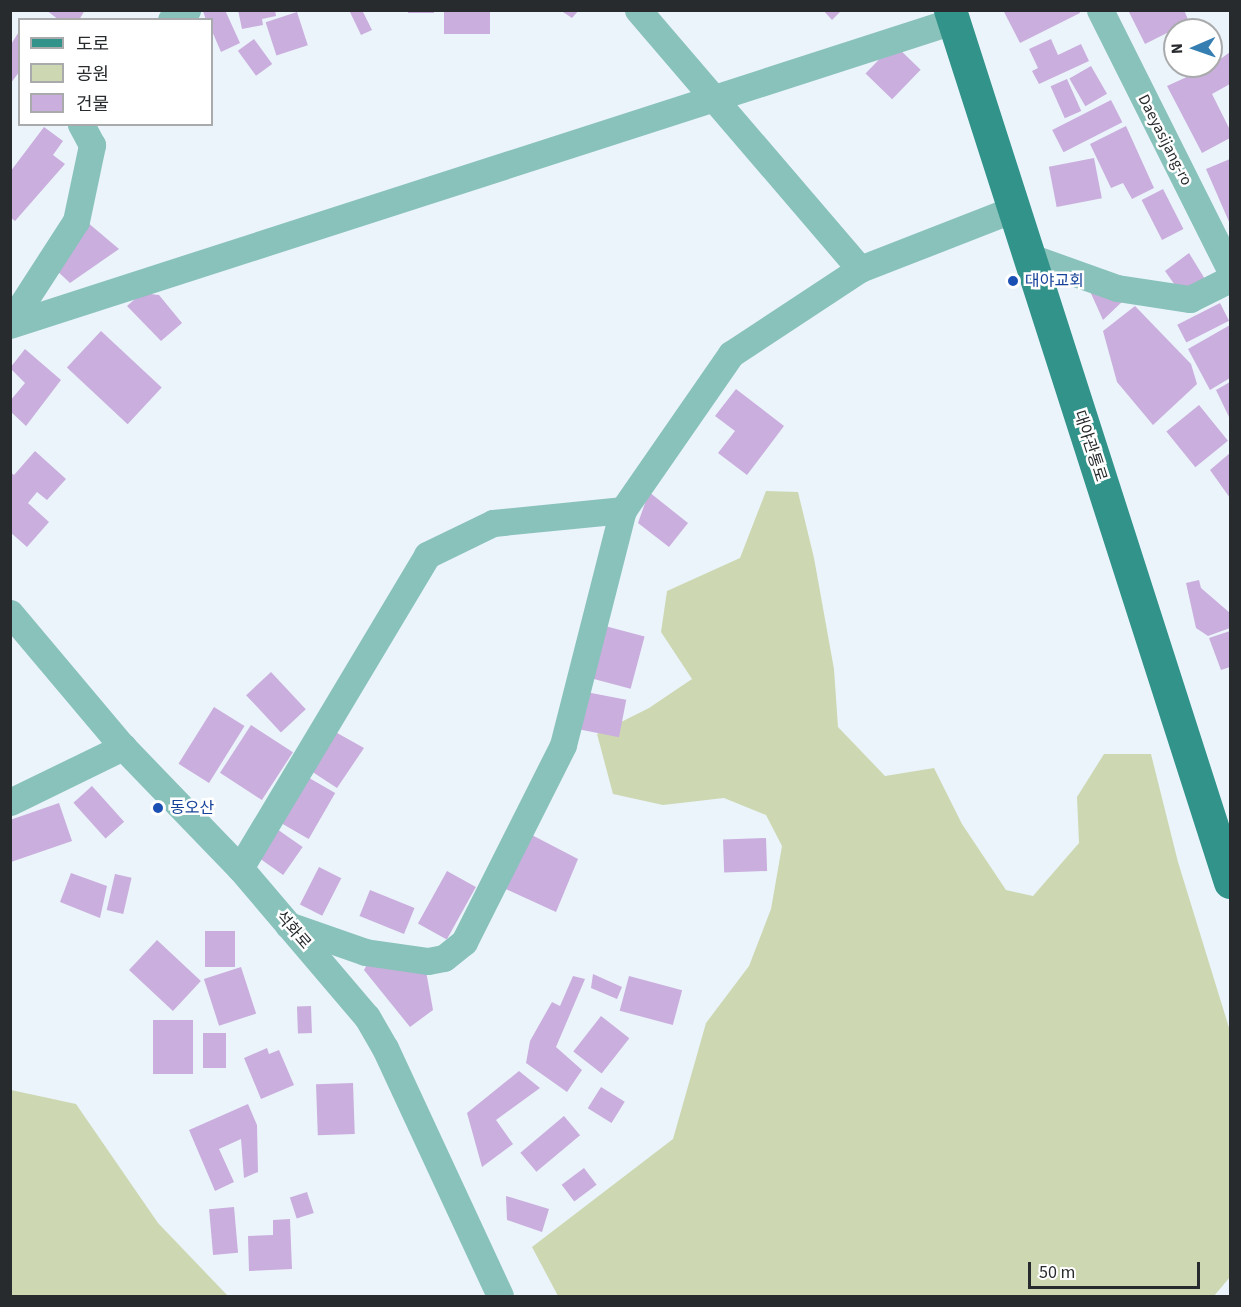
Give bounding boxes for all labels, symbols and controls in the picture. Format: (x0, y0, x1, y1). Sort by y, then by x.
legend (18, 18, 213, 126)
north arrow (1163, 18, 1223, 78)
text: 도로 (76, 32, 109, 57)
text: N (1166, 43, 1188, 54)
text: 공원 (76, 62, 109, 87)
street label: Daeyasijang-ro (1134, 91, 1196, 189)
text: 건물 (76, 92, 109, 117)
place label: 대야교회 (1025, 271, 1084, 291)
marker: 대야교회 (1006, 274, 1020, 288)
street label: 대야관통로 (1069, 408, 1111, 484)
place label: 동오산 (170, 798, 214, 818)
marker: 동오산 (151, 801, 165, 815)
street label: 석화로 (271, 907, 315, 953)
scale bar (1031, 1250, 1204, 1288)
text: 50 m (1039, 1260, 1075, 1285)

